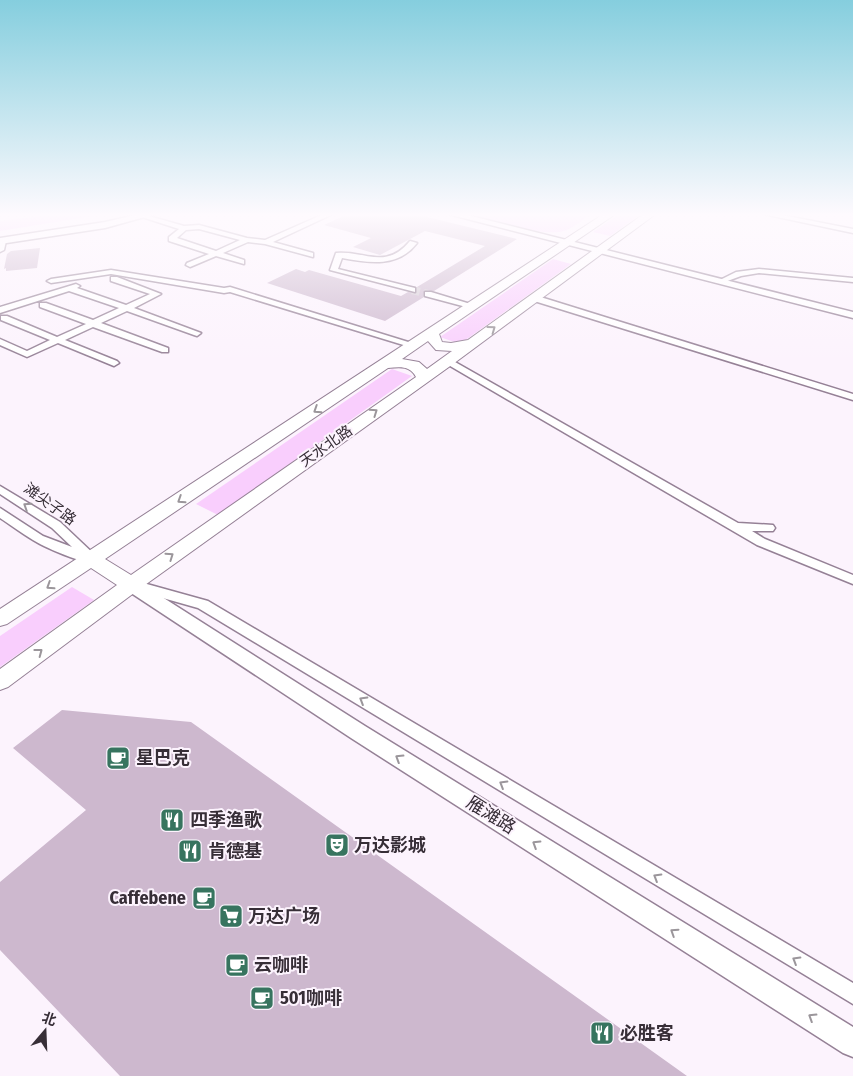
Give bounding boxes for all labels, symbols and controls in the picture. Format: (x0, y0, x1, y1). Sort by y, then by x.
one-way arrow (486, 326, 496, 335)
one-way arrow (313, 404, 322, 414)
one-way arrow (369, 409, 378, 418)
street label: 天水北路 (296, 421, 356, 471)
street label: 滩尖子路 (20, 479, 80, 529)
one-way arrow (177, 494, 187, 503)
one-way arrow (24, 503, 33, 512)
one-way arrow (164, 553, 174, 562)
one-way arrow (46, 580, 56, 589)
one-way arrow (33, 649, 43, 658)
one-way arrow (360, 696, 369, 706)
cafe icon: 星巴克 (105, 745, 131, 771)
place label: 星巴克 (136, 747, 190, 769)
one-way arrow (395, 754, 404, 764)
one-way arrow (499, 780, 508, 790)
street label: 雁滩路 (462, 791, 520, 839)
restaurant icon: 四季渔歌 (159, 807, 185, 833)
place label: 四季渔歌 (190, 809, 262, 831)
theatre icon: 万达影城 (324, 832, 350, 858)
place label: 万达影城 (354, 834, 426, 856)
restaurant icon: 肯德基 (177, 838, 203, 864)
place label: 肯德基 (208, 840, 262, 862)
one-way arrow (533, 841, 542, 851)
one-way arrow (653, 873, 662, 883)
cafe icon: Caffebene (191, 885, 217, 911)
place label: Caffebene (110, 887, 186, 909)
supermarket icon: 万达广场 (218, 903, 244, 929)
place label: 万达广场 (248, 905, 320, 927)
one-way arrow (670, 928, 679, 938)
cafe icon: 云咖啡 (224, 952, 250, 978)
place label: 云咖啡 (254, 954, 308, 976)
one-way arrow (793, 957, 802, 967)
cafe icon: 501咖啡 (249, 985, 275, 1011)
place label: 501咖啡 (280, 987, 342, 1009)
north arrow (20, 1006, 70, 1056)
text: 北 (40, 1009, 58, 1029)
one-way arrow (808, 1014, 817, 1024)
restaurant icon: 必胜客 (589, 1020, 615, 1046)
place label: 必胜客 (620, 1022, 674, 1044)

